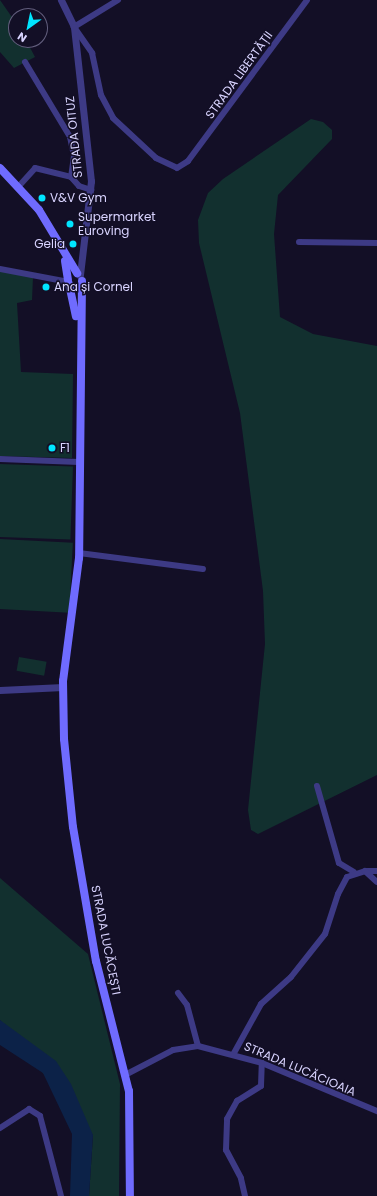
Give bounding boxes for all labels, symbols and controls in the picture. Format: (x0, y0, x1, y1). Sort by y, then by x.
north arrow (8, 8, 48, 48)
text: N (14, 28, 30, 46)
street label: STRADA LIBERTĂȚII (202, 28, 276, 122)
street label: STRADA OITUZ (63, 95, 85, 179)
place label: V&V Gym (50, 191, 107, 205)
marker: V&V Gym (37, 193, 47, 203)
place label: Supermarket Euroving (78, 210, 156, 238)
marker: Supermarket Euroving (65, 219, 75, 229)
place label: Gelia (34, 237, 65, 251)
marker: Gelia (68, 239, 78, 249)
place label: Ana și Cornel (54, 280, 133, 294)
marker: Ana și Cornel (41, 282, 51, 292)
place label: F1 (60, 441, 70, 455)
marker: F1 (47, 443, 57, 453)
street label: STRADA LUCĂCEȘTI (88, 884, 124, 996)
street label: STRADA LUCĂCIOAIA (242, 1039, 358, 1099)

